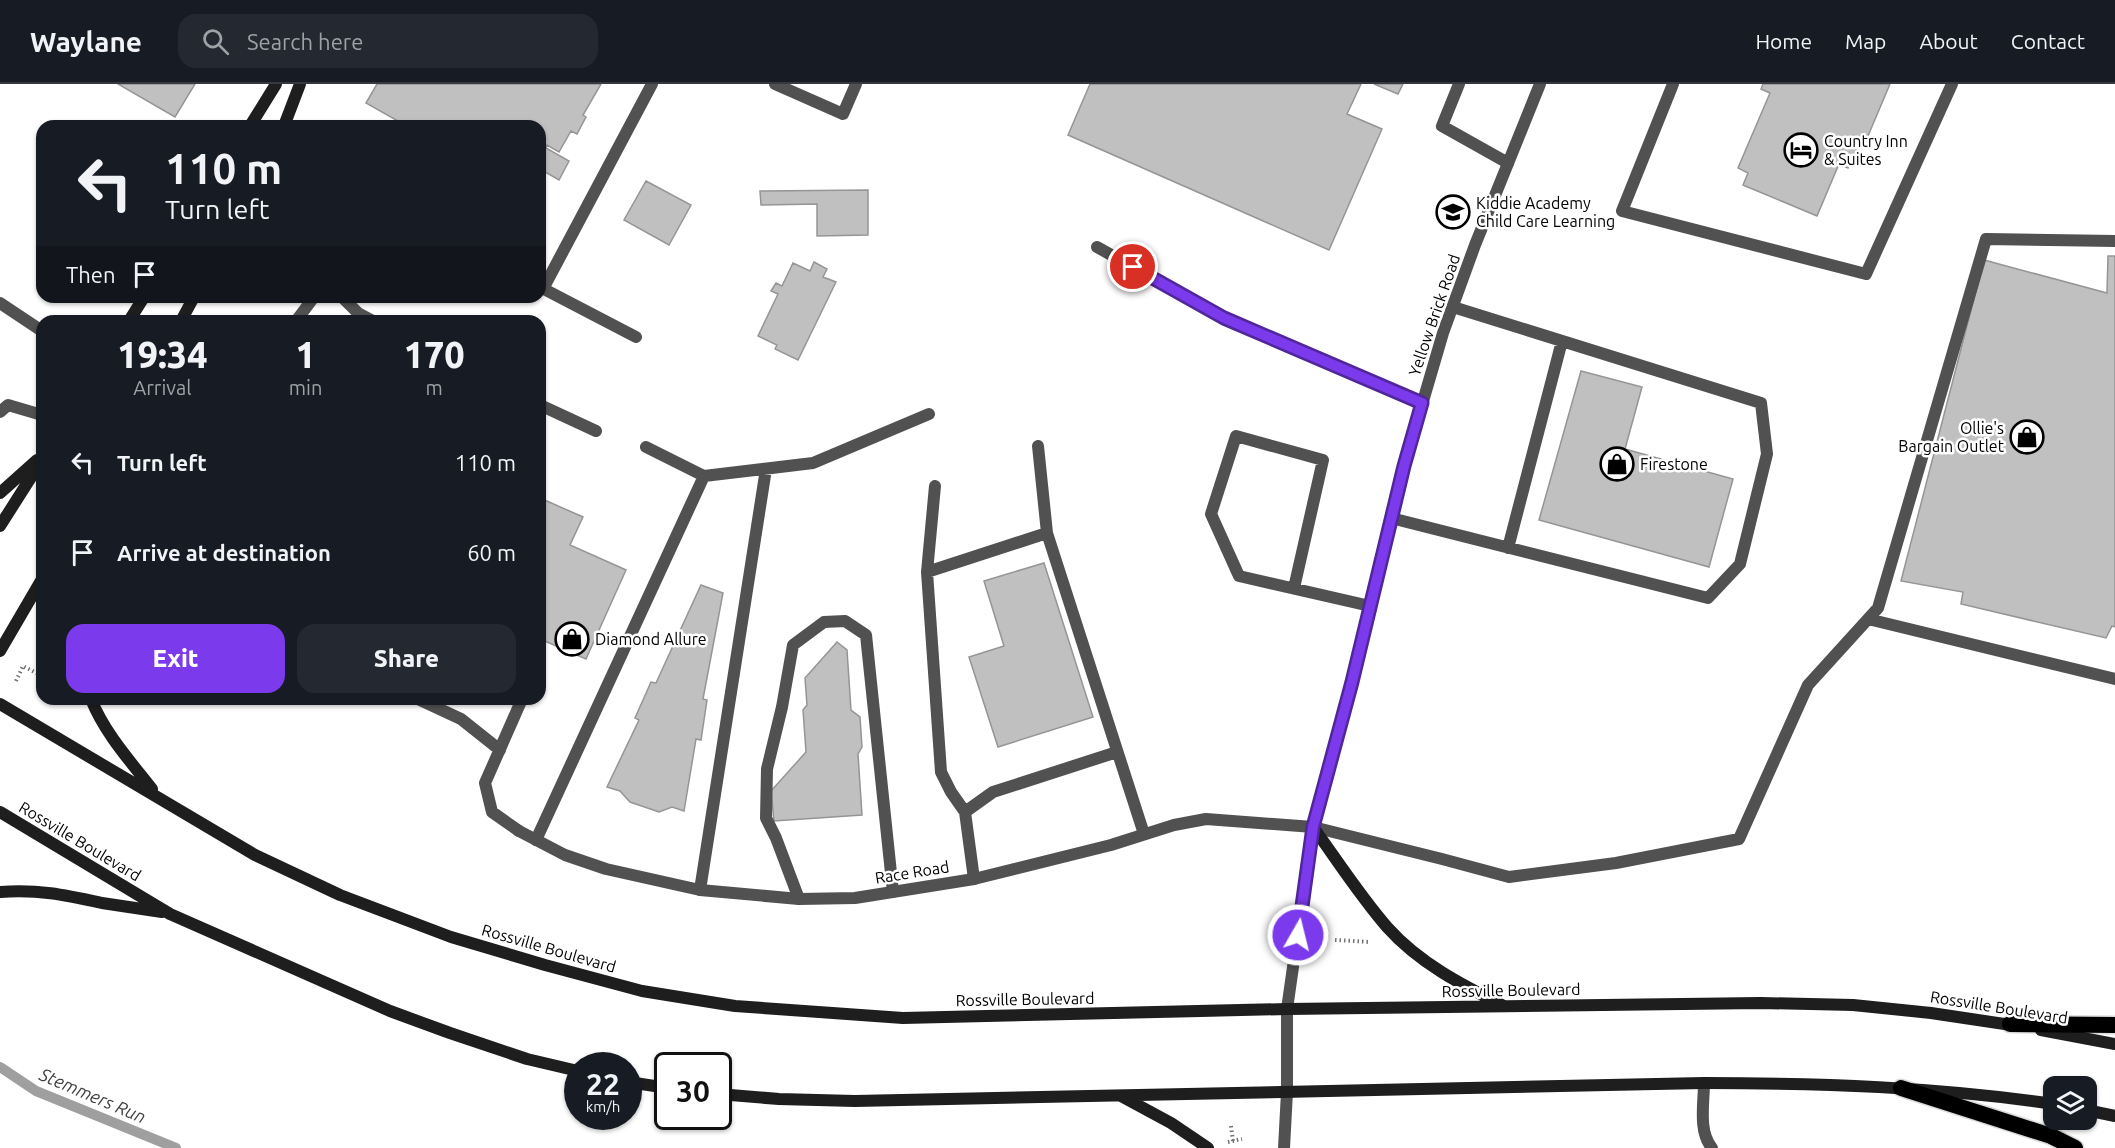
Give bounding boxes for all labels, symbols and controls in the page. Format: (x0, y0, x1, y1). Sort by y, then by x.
search box (178, 14, 598, 68)
icon: search (199, 25, 232, 58)
text: Waylane (30, 26, 142, 57)
text: Search here (247, 29, 363, 54)
text: Home (1755, 29, 1812, 53)
text: Map (1845, 29, 1886, 53)
text: About (1919, 29, 1978, 53)
text: Contact (2011, 29, 2085, 53)
hotel icon: Country Inn & Suites (1783, 132, 1819, 168)
place label: Country Inn & Suites (1824, 132, 1908, 168)
icon: left (66, 144, 144, 222)
text: 110 m (165, 145, 282, 192)
text: Turn left (165, 194, 269, 224)
school or university icon: Kiddie Academy Child Care Learning (1435, 194, 1471, 230)
place label: Kiddie Academy Child Care Learning (1476, 194, 1615, 230)
pin (1107, 241, 1158, 292)
icon: arrive (1116, 250, 1149, 283)
street label: Yellow Brick Road (1405, 252, 1463, 378)
icon: arrive (128, 258, 161, 291)
text: Then (66, 262, 116, 287)
text: 19:34 (117, 334, 207, 375)
text: 1 (295, 334, 316, 375)
text: 170 (404, 334, 465, 375)
text: Arrival (133, 376, 192, 399)
text: min (289, 376, 322, 399)
text: m (426, 376, 443, 399)
place label: Ollie's Bargain Outlet (1898, 419, 2005, 455)
shop icon: Ollie's Bargain Outlet (2009, 419, 2045, 455)
icon: left (66, 446, 99, 479)
shop icon: Firestone (1599, 446, 1635, 482)
text: Turn left (117, 450, 207, 475)
text: 110 m (455, 450, 516, 475)
place label: Firestone (1640, 455, 1708, 473)
icon: arrive (66, 536, 99, 569)
text: Arrive at destination (117, 540, 331, 565)
text: 60 m (467, 540, 516, 565)
shop icon: Diamond Allure (554, 621, 590, 657)
button: Exit (66, 624, 285, 693)
button: Share (297, 624, 516, 693)
place label: Diamond Allure (595, 630, 707, 648)
street label: Rossville Boulevard (16, 798, 144, 884)
street label: Race Road (874, 857, 950, 887)
position arrow (1266, 903, 1330, 967)
street label: Rossville Boulevard (480, 920, 618, 976)
street label: Rossville Boulevard (1441, 980, 1581, 1000)
street label: Rossville Boulevard (1929, 987, 2069, 1027)
street label: Rossville Boulevard (955, 989, 1095, 1009)
speed limit sign: 30 (654, 1052, 732, 1130)
water label: Stemmers Run (36, 1063, 149, 1126)
text: 22 (586, 1067, 620, 1101)
map controls (2043, 1076, 2097, 1130)
button: layers (2043, 1076, 2097, 1130)
text: km/h (586, 1098, 620, 1115)

